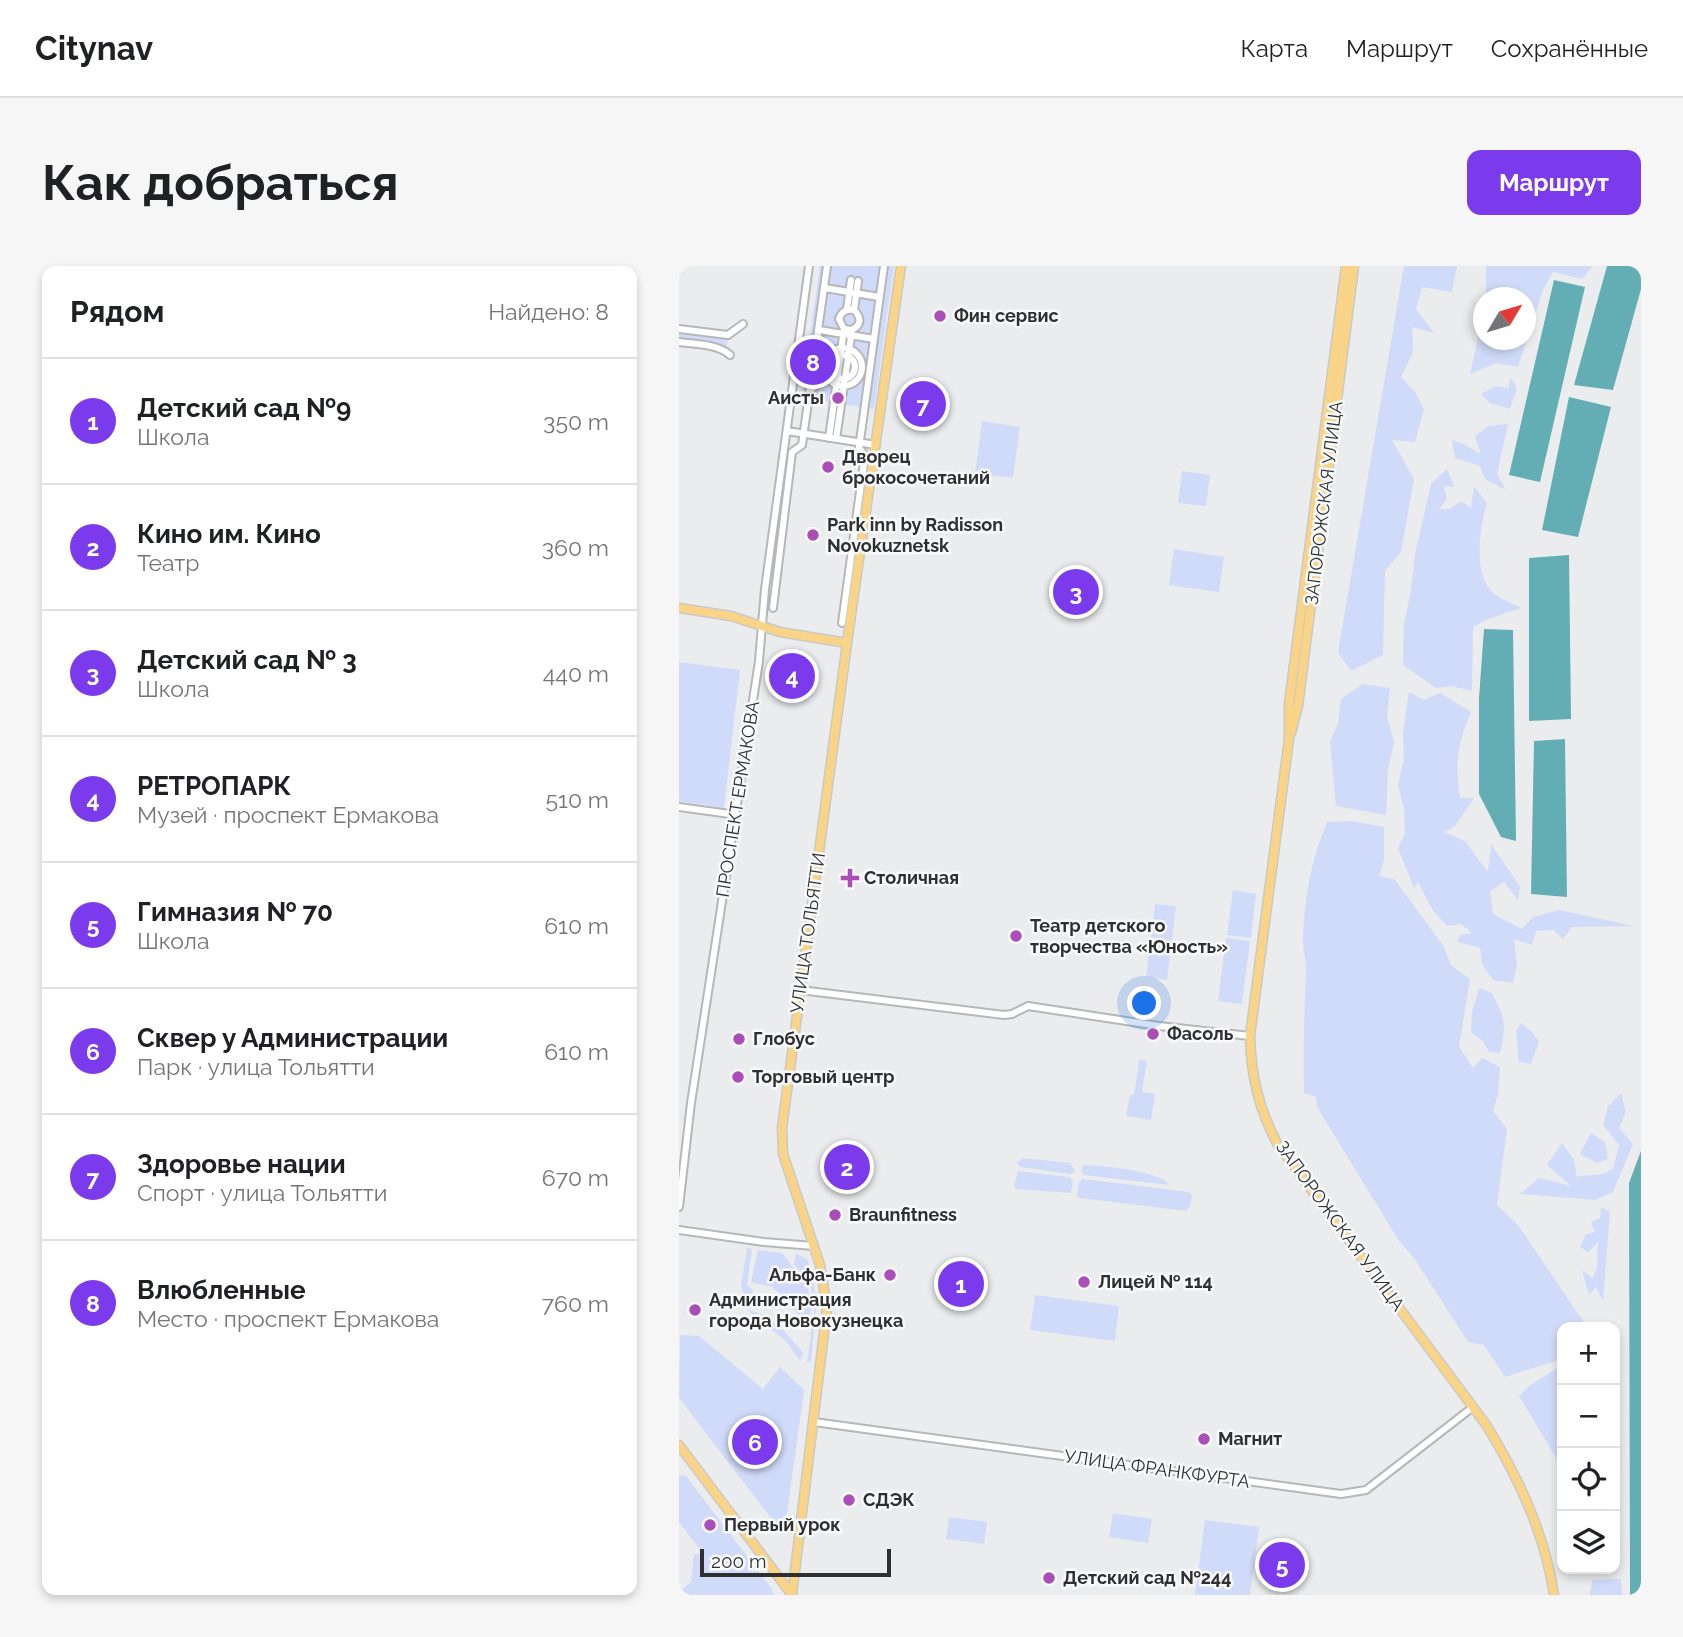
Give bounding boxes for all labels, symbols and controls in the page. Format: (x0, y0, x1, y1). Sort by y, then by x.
text: Citynav (35, 29, 153, 68)
text: Карта (1240, 34, 1308, 63)
text: Маршрут (1346, 34, 1453, 63)
text: Сохранённые (1491, 34, 1648, 63)
button: Маршрут (1467, 150, 1641, 215)
text: Как добраться (42, 154, 399, 211)
north arrow (1473, 287, 1536, 350)
text: Рядом (70, 294, 164, 329)
text: Найдено: 8 (488, 298, 609, 325)
place label: Фин сервис (954, 305, 1059, 326)
marker: Фин сервис (932, 308, 948, 324)
pin: 8 (790, 336, 836, 388)
pin: 7 (900, 378, 946, 430)
place label: Аисты (768, 387, 824, 408)
marker: Аисты (830, 390, 846, 406)
text: Детский сад №9 (137, 393, 351, 423)
street label: ЗАПОРОЖСКАЯ УЛИЦА (1301, 400, 1346, 606)
text: 1 (87, 408, 99, 435)
text: 350 m (543, 408, 609, 435)
text: Школа (137, 423, 210, 450)
place label: Дворец брокосочетаний (842, 446, 990, 488)
marker: Дворец брокосочетаний (820, 459, 836, 475)
place label: Park inn by Radisson Novokuznetsk (827, 514, 1003, 556)
text: Кино им. Кино (137, 519, 321, 549)
marker: Park inn by Radisson Novokuznetsk (805, 527, 821, 543)
text: 2 (87, 534, 99, 561)
text: 360 m (542, 534, 609, 561)
text: Театр (137, 549, 199, 576)
pin: 3 (1053, 566, 1099, 618)
text: Детский сад № 3 (137, 645, 357, 675)
pin: 4 (769, 650, 815, 702)
text: 3 (87, 660, 99, 687)
text: 440 m (543, 660, 609, 687)
text: Школа (137, 675, 210, 702)
street label: ПРОСПЕКТ ЕРМАКОВА (712, 699, 763, 899)
text: РЕТРОПАРК (137, 771, 291, 801)
text: 4 (86, 786, 100, 813)
text: 510 m (546, 786, 609, 813)
text: Музей · проспект Ермакова (137, 801, 439, 828)
street label: УЛИЦА ТОЛЬЯТТИ (786, 851, 829, 1015)
place label: Столичная (864, 867, 959, 888)
marker: Столичная (842, 870, 858, 886)
text: Гимназия № 70 (137, 897, 333, 927)
text: 5 (87, 912, 99, 939)
text: 610 m (544, 912, 609, 939)
place label: Театр детского творчества «Юность» (1030, 915, 1228, 957)
text: Школа (137, 927, 210, 954)
marker: Театр детского творчества «Юность» (1008, 928, 1024, 944)
your location (1127, 986, 1161, 1020)
text: Сквер у Администрации (137, 1023, 448, 1053)
place label: Фасоль (1167, 1023, 1234, 1044)
marker: Фасоль (1145, 1026, 1161, 1042)
place label: Глобус (753, 1028, 815, 1049)
marker: Глобус (731, 1031, 747, 1047)
text: 6 (86, 1038, 100, 1065)
text: 610 m (544, 1038, 609, 1065)
text: Парк · улица Тольятти (137, 1053, 375, 1080)
place label: Торговый центр (752, 1066, 894, 1087)
marker: Торговый центр (730, 1069, 746, 1085)
street label: ЗАПОРОЖСКАЯ УЛИЦА (1272, 1137, 1409, 1315)
pin: 2 (824, 1141, 870, 1193)
text: Здоровье нации (137, 1149, 346, 1179)
text: 7 (87, 1164, 99, 1191)
text: 670 m (542, 1164, 609, 1191)
text: Спорт · улица Тольятти (137, 1179, 387, 1206)
place label: Braunfitness (849, 1204, 957, 1225)
marker: Braunfitness (827, 1207, 843, 1223)
pin: 1 (938, 1258, 984, 1310)
place label: Альфа-Банк (769, 1264, 876, 1285)
marker: Альфа-Банк (882, 1267, 898, 1283)
place label: Лицей № 114 (1098, 1271, 1213, 1292)
marker: Лицей № 114 (1076, 1274, 1092, 1290)
text: Влюбленные (137, 1275, 306, 1305)
place label: Администрация города Новокузнецка (709, 1289, 903, 1331)
text: 8 (86, 1290, 100, 1317)
text: 760 m (542, 1290, 609, 1317)
marker: Администрация города Новокузнецка (687, 1302, 703, 1318)
text: Место · проспект Ермакова (137, 1305, 439, 1332)
map controls (1557, 1322, 1620, 1574)
button: + (1557, 1322, 1620, 1385)
button: − (1557, 1385, 1620, 1448)
pin: 6 (732, 1416, 778, 1468)
place label: Магнит (1218, 1428, 1282, 1449)
marker: Магнит (1196, 1431, 1212, 1447)
street label: УЛИЦА ФРАНКФУРТА (1063, 1445, 1251, 1492)
button: locate (1557, 1448, 1620, 1511)
place label: СДЭК (863, 1489, 915, 1510)
marker: СДЭК (841, 1492, 857, 1508)
button: layers (1557, 1511, 1620, 1574)
place label: Первый урок (724, 1514, 841, 1535)
marker: Первый урок (702, 1517, 718, 1533)
pin: 5 (1259, 1539, 1305, 1591)
scale bar (700, 1546, 891, 1578)
text: 200 m (711, 1550, 766, 1572)
place label: Детский сад №244 (1063, 1567, 1231, 1588)
marker: Детский сад №244 (1041, 1570, 1057, 1586)

